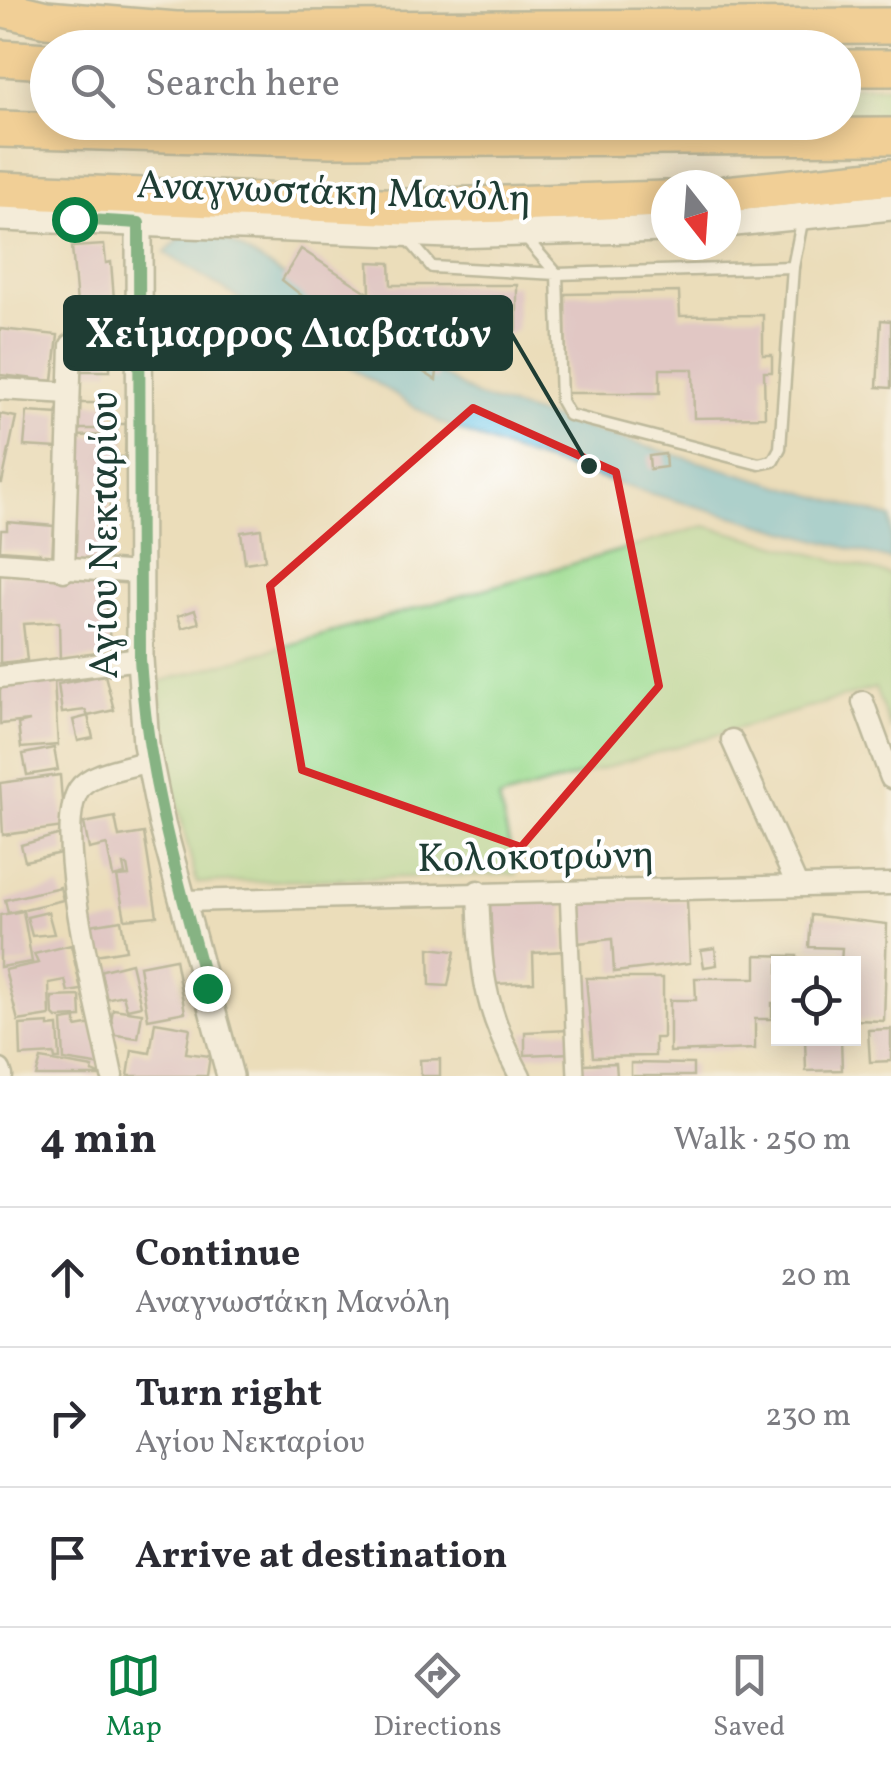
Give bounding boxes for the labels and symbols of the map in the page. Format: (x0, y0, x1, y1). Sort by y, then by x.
street label: Αναγνωστάκη Μανόλη (135, 159, 532, 229)
north arrow (651, 170, 741, 260)
route start (52, 197, 98, 243)
callout: Χείμαρρος Διαβατών (65, 297, 511, 369)
text: Χείμαρρος Διαβατών (85, 307, 491, 366)
street label: Αγίου Νεκταρίου (79, 391, 135, 679)
street label: Κολοκοτρώνη (417, 829, 655, 889)
route end (185, 966, 231, 1012)

